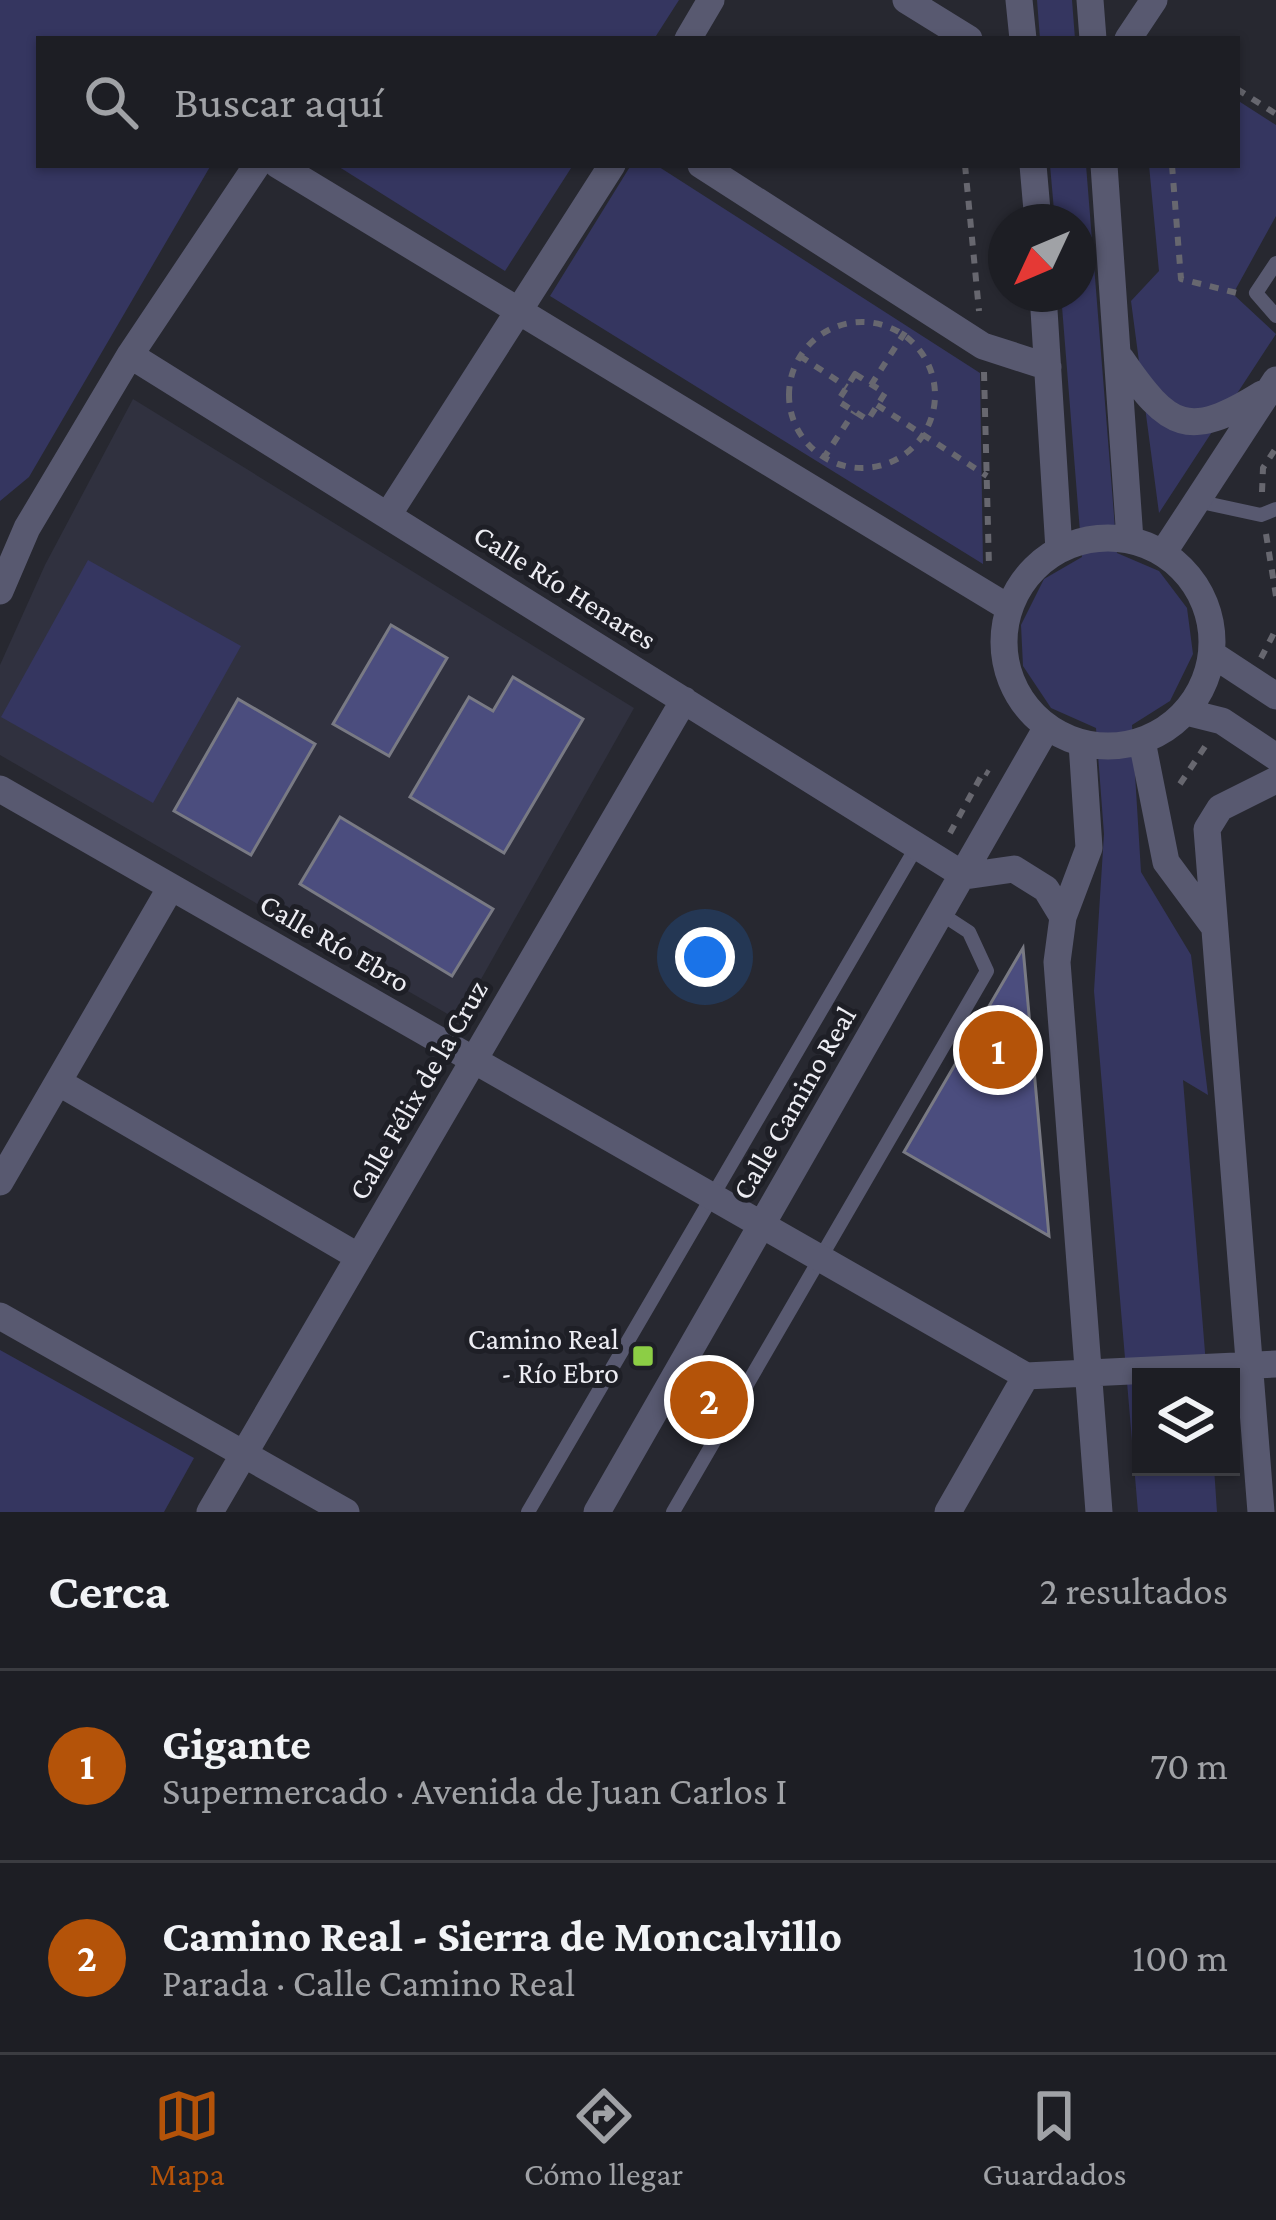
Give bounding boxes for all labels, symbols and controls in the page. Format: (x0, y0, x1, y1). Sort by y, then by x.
search box (36, 36, 1240, 168)
icon: search (78, 69, 144, 135)
text: Buscar aquí (174, 77, 384, 127)
north arrow (988, 204, 1096, 312)
street label: Calle Río Henares (468, 517, 663, 656)
street label: Calle Río Ebro (254, 886, 416, 999)
your location (675, 927, 735, 987)
street label: Calle Félix de la Cruz (341, 974, 494, 1205)
street label: Calle Camino Real (725, 1000, 862, 1205)
pin: 1 (959, 1005, 1037, 1095)
place label: Camino Real - Río Ebro (468, 1322, 619, 1389)
marker: Camino Real - Río Ebro (630, 1343, 656, 1369)
pin: 2 (670, 1355, 748, 1445)
map controls (1132, 1368, 1240, 1476)
button: layers (1132, 1368, 1240, 1476)
text: Cerca (48, 1562, 169, 1619)
text: 2 resultados (1040, 1569, 1228, 1612)
text: Gigante (162, 1719, 311, 1769)
text: 1 (80, 1744, 94, 1787)
text: 70 m (1150, 1744, 1228, 1787)
text: Supermercado · Avenida de Juan Carlos I (162, 1769, 787, 1812)
text: Camino Real - Sierra de Moncalvillo (162, 1911, 842, 1961)
text: 2 (77, 1936, 97, 1979)
text: 100 m (1132, 1936, 1228, 1979)
text: Parada · Calle Camino Real (162, 1961, 575, 2004)
tab: Mapa (150, 2083, 225, 2192)
tab: Cómo llegar (524, 2083, 683, 2192)
tab: Guardados (982, 2083, 1126, 2192)

